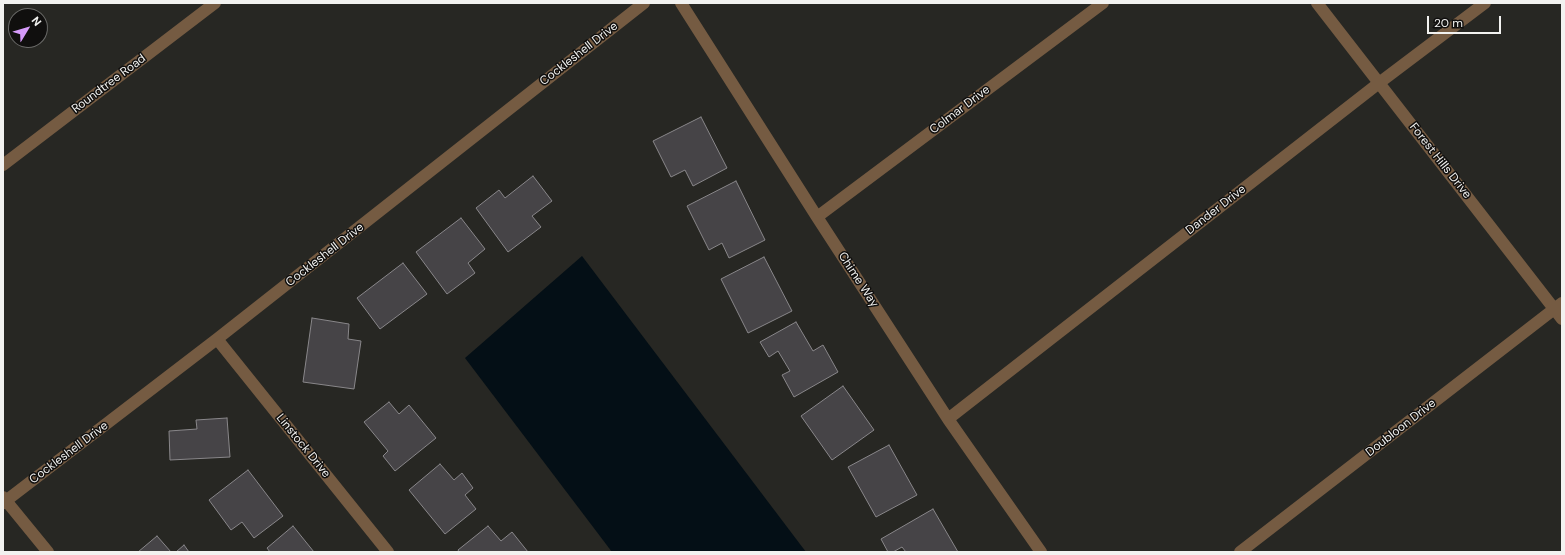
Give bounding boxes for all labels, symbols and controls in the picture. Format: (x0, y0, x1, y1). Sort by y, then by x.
north arrow (8, 8, 48, 48)
scale bar (1429, 8, 1503, 34)
text: N (29, 14, 45, 29)
text: 20 m (1434, 15, 1463, 31)
street label: Cockleshell Drive (537, 19, 621, 89)
street label: Roundtree Road (69, 52, 149, 116)
street label: Colmar Drive (927, 83, 993, 137)
street label: Forest Hills Drive (1406, 120, 1474, 202)
street label: Dander Drive (1183, 182, 1249, 238)
street label: Cockleshell Drive (283, 220, 367, 290)
street label: Chime Way (835, 250, 881, 310)
street label: Doubloon Drive (1363, 396, 1439, 460)
street label: Linstock Drive (273, 411, 333, 481)
street label: Cockleshell Drive (27, 419, 111, 487)

